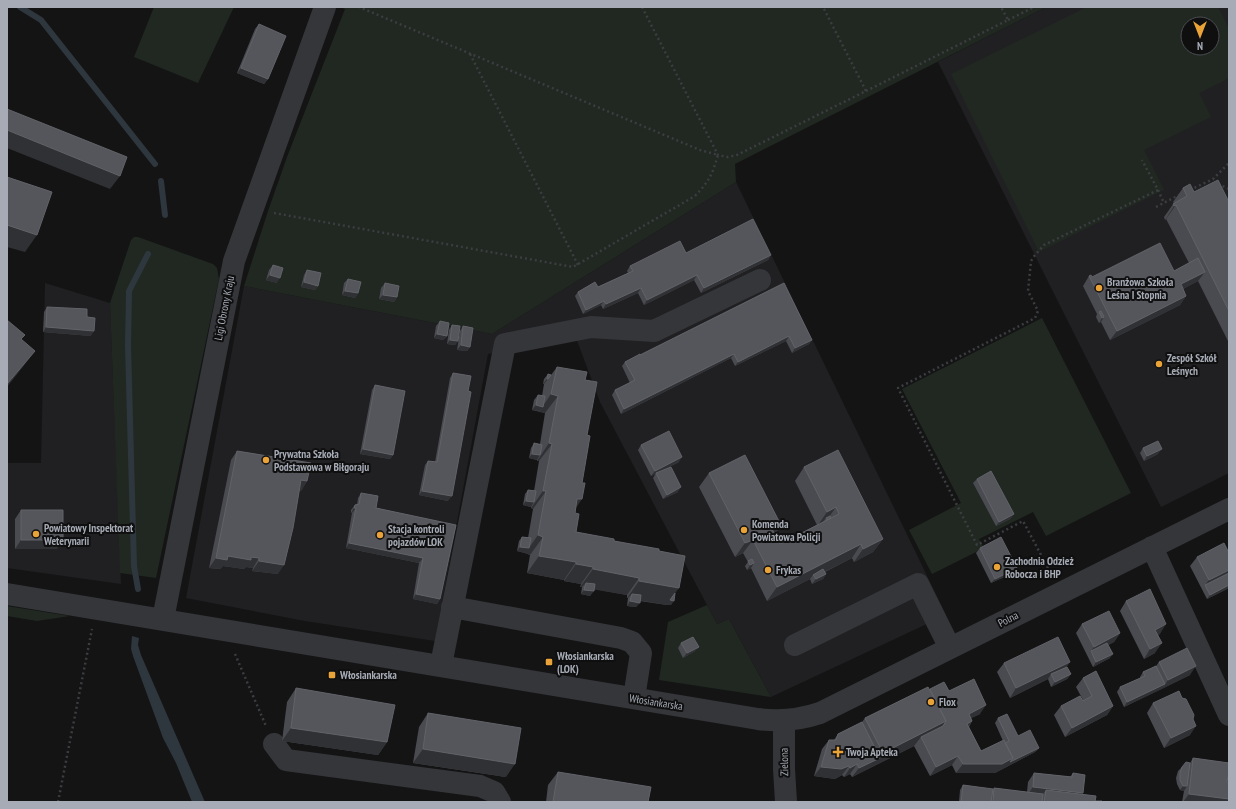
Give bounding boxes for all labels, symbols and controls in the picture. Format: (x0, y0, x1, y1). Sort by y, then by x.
north arrow (1180, 16, 1220, 56)
text: N (1197, 39, 1203, 53)
street label: Ligi Obrony Kraju (211, 274, 237, 342)
place label: Branżowa Szkoła Leśna I Stopnia (1107, 275, 1174, 302)
marker: Branżowa Szkoła Leśna I Stopnia (1094, 283, 1104, 293)
place label: Zespół Szkół Leśnych (1167, 351, 1216, 378)
marker: Zespół Szkół Leśnych (1154, 359, 1164, 369)
place label: Prywatna Szkoła Podstawowa w Biłgoraju (274, 447, 369, 474)
marker: Prywatna Szkoła Podstawowa w Biłgoraju (261, 455, 271, 465)
place label: Komenda Powiatowa Policji (752, 517, 821, 544)
place label: Powiatowy Inspektorat Weterynarii (43, 521, 134, 548)
place label: Stacja kontroli pojazdów LOK (388, 522, 445, 549)
marker: Komenda Powiatowa Policji (739, 525, 749, 535)
marker: Powiatowy Inspektorat Weterynarii (31, 529, 41, 539)
marker: Stacja kontroli pojazdów LOK (375, 530, 385, 540)
place label: Zachodnia Odzież Robocza i BHP (1005, 554, 1074, 581)
marker: Zachodnia Odzież Robocza i BHP (992, 562, 1002, 572)
place label: Frykas (776, 563, 801, 577)
marker: Frykas (763, 565, 773, 575)
street label: Polna (995, 608, 1021, 630)
place label: Włosiankarska (LOK) (556, 649, 614, 676)
marker: Włosiankarska (LOK) (544, 657, 554, 667)
place label: Włosiankarska (339, 668, 397, 682)
marker: Włosiankarska (327, 670, 337, 680)
street label: Włosiankarska (628, 691, 684, 713)
place label: Flox (939, 695, 956, 709)
marker: Flox (926, 697, 936, 707)
place label: Twoja Apteka (846, 745, 898, 759)
marker: Twoja Apteka (833, 747, 843, 757)
street label: Zielona (777, 748, 791, 776)

